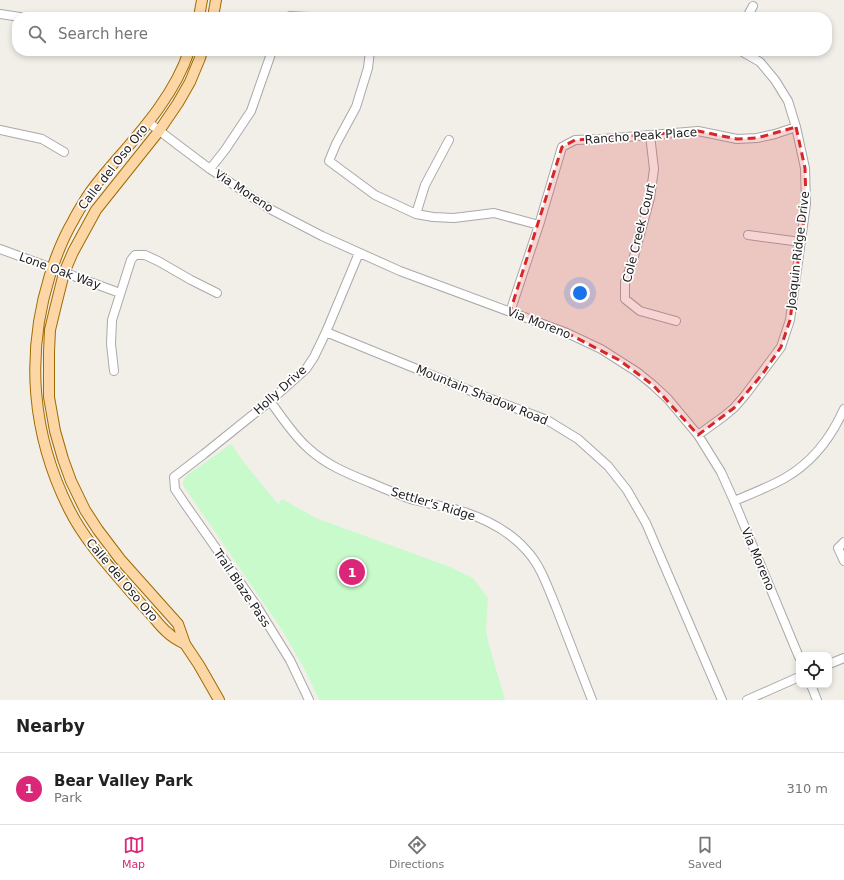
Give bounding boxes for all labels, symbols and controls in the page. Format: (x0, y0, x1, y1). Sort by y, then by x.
search box (12, 12, 832, 56)
icon: search (26, 23, 48, 45)
text: Search here (58, 25, 148, 43)
street label: Calle del Oso Oro (75, 122, 151, 212)
street label: Rancho Peak Place (584, 125, 698, 147)
street label: Via Moreno (212, 167, 276, 215)
street label: Cole Creek Court (620, 182, 658, 284)
street label: Joaquin Ridge Drive (784, 190, 812, 311)
street label: Lone Oak Way (17, 250, 103, 292)
your location (570, 283, 590, 303)
street label: Via Moreno (505, 304, 573, 342)
street label: Mountain Shadow Road (414, 362, 550, 428)
street label: Holly Drive (251, 363, 309, 417)
street label: Settler's Ridge (389, 484, 477, 524)
street label: Via Moreno (738, 525, 778, 593)
street label: Calle del Oso Oro (83, 536, 161, 624)
street label: Trail Blaze Pass (210, 545, 273, 630)
pin: 1 (339, 557, 365, 587)
map controls (796, 652, 832, 688)
button: locate (796, 652, 832, 688)
text: Nearby (16, 716, 85, 736)
text: Bear Valley Park (54, 772, 193, 790)
text: 1 (24, 781, 34, 796)
text: 310 m (786, 781, 828, 796)
text: Park (54, 790, 82, 805)
tab: Map (122, 834, 145, 871)
tab: Directions (389, 834, 444, 871)
tab: Saved (688, 834, 722, 871)

